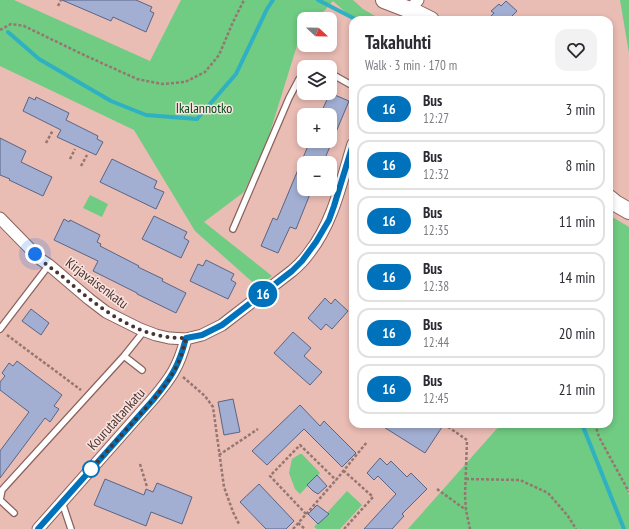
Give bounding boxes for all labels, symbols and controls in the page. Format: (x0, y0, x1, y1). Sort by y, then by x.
north arrow (297, 12, 337, 52)
map controls (297, 12, 337, 196)
button: heart (555, 29, 597, 71)
text: Takahuhti (365, 30, 431, 54)
text: Walk · 3 min · 170 m (365, 57, 457, 74)
button: layers (297, 60, 337, 100)
text: Bus (423, 91, 442, 110)
park label: Ikalannotko (176, 99, 232, 117)
text: 16 (382, 100, 396, 118)
text: 3 min (565, 100, 595, 119)
button: + (297, 108, 337, 148)
text: 12:27 (423, 110, 449, 127)
text: Bus (423, 147, 442, 166)
button: − (297, 156, 337, 196)
text: 16 (382, 156, 396, 174)
text: 8 min (565, 156, 595, 175)
text: 12:32 (423, 166, 449, 183)
text: Bus (423, 203, 442, 222)
text: 16 (382, 212, 396, 230)
text: 11 min (559, 212, 595, 231)
text: 12:35 (423, 222, 449, 239)
your location (25, 244, 45, 264)
street label: Kirjavaisenkatu (62, 254, 132, 312)
text: Bus (423, 259, 442, 278)
text: 16 (382, 268, 396, 286)
text: 14 min (559, 268, 595, 287)
text: 12:38 (423, 278, 449, 295)
line badge: 16 (245, 281, 281, 307)
text: 16 (256, 285, 270, 303)
text: Bus (423, 315, 442, 334)
text: 16 (382, 324, 396, 342)
text: 20 min (559, 324, 595, 343)
text: 12:44 (423, 334, 449, 351)
text: Bus (423, 371, 442, 390)
text: 16 (382, 380, 396, 398)
text: 21 min (559, 380, 595, 399)
street label: Kourutaltankatu (83, 384, 149, 454)
text: 12:45 (423, 390, 449, 407)
unlabelled marker (82, 460, 100, 478)

